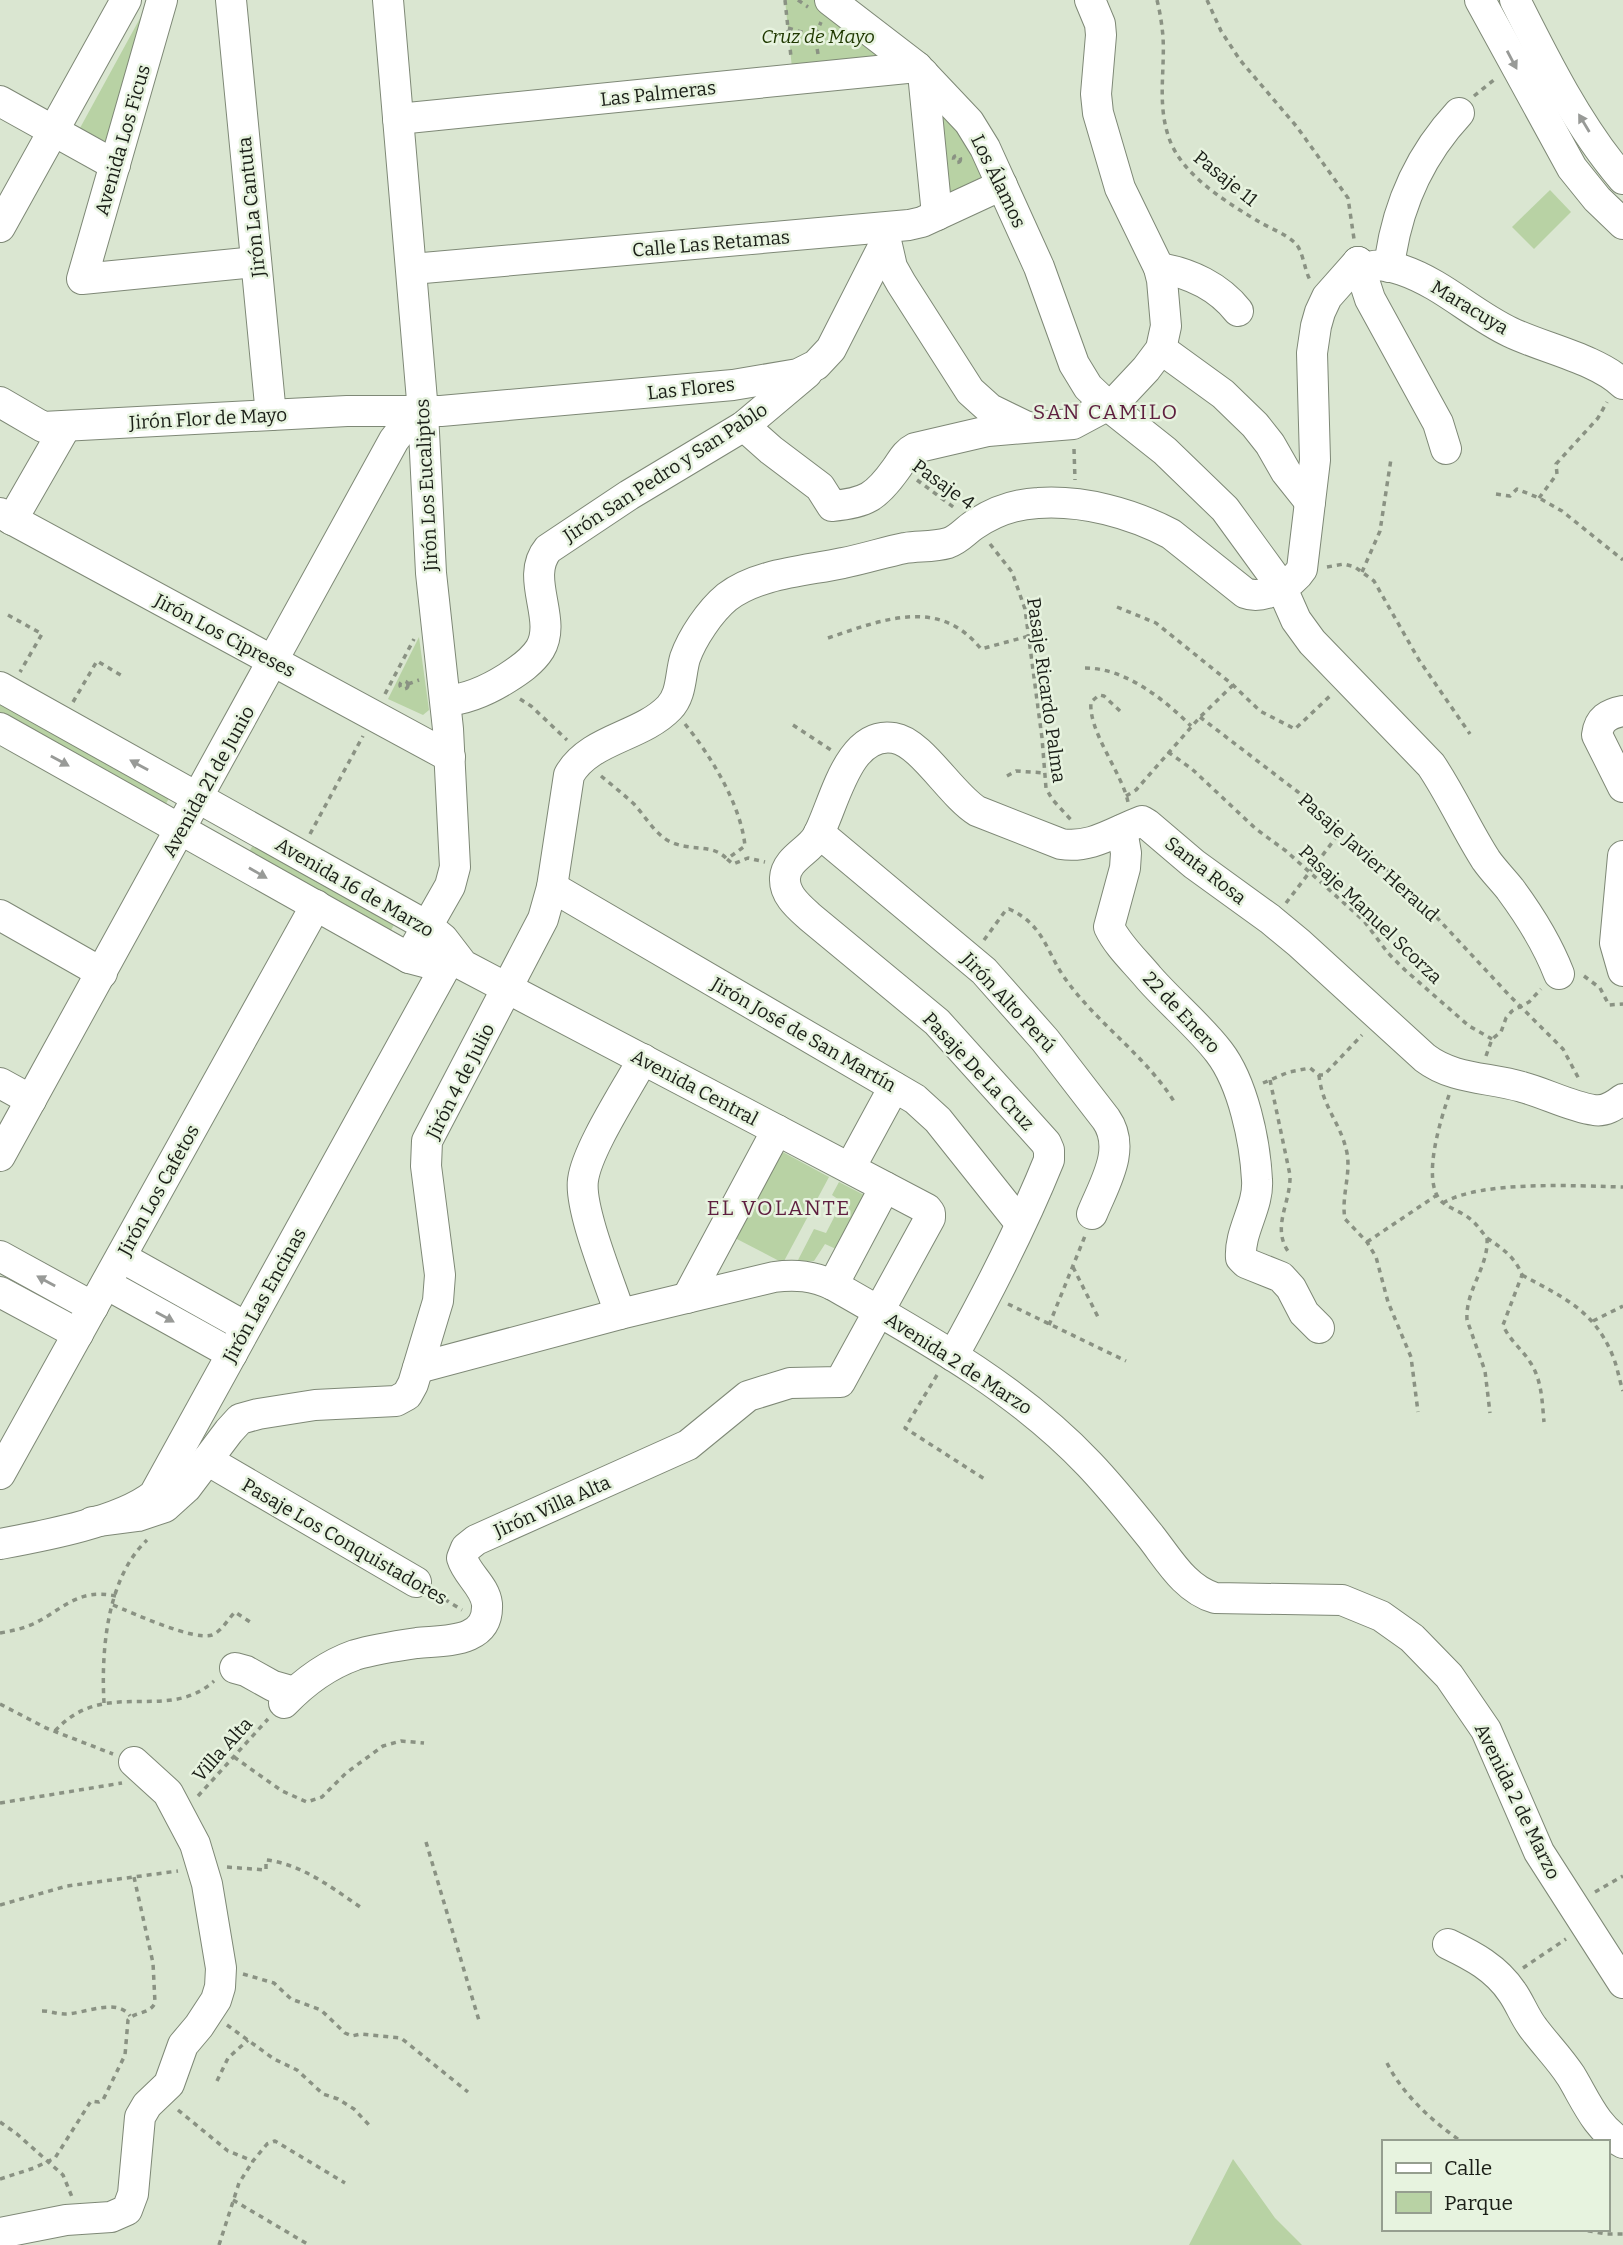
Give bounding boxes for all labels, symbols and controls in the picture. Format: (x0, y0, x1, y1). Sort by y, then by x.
park label: Cruz de Mayo (761, 25, 875, 48)
one-way arrow (1506, 51, 1518, 70)
street label: Avenida Los Ficus (90, 62, 155, 218)
street label: Las Palmeras (599, 76, 717, 111)
one-way arrow (1577, 114, 1590, 133)
street label: Los Álamos (966, 131, 1031, 232)
street label: Jirón La Cantuta (233, 135, 270, 279)
street label: Pasaje 11 (1189, 146, 1262, 211)
street label: Calle Las Retamas (631, 225, 791, 262)
street label: Maracuya (1427, 275, 1513, 340)
street label: Las Flores (646, 372, 736, 405)
street label: Jirón Los Eucaliptos (410, 398, 443, 573)
street label: Jirón San Pedro y San Pablo (558, 398, 772, 548)
district label: SAN CAMILO (1033, 399, 1179, 425)
street label: Jirón Flor de Mayo (127, 403, 288, 434)
street label: Pasaje 4 (908, 454, 979, 515)
street label: Jirón Los Cipreses (149, 588, 299, 682)
street label: Pasaje Ricardo Palma (1022, 596, 1071, 785)
street label: Avenida 21 de Junio (157, 702, 260, 861)
one-way arrow (50, 755, 69, 767)
one-way arrow (130, 759, 149, 771)
street label: Pasaje Javier Heraud (1294, 788, 1443, 926)
street label: Santa Rosa (1160, 832, 1251, 910)
street label: Avenida 16 de Marzo (271, 833, 438, 942)
street label: Pasaje Manuel Scorza (1294, 840, 1447, 989)
one-way arrow (248, 867, 268, 879)
street label: Jirón Alto Perú (956, 947, 1061, 1057)
street label: 22 de Enero (1138, 967, 1225, 1058)
street label: Jirón José de San Martín (706, 972, 900, 1097)
street label: Pasaje De La Cruz (918, 1008, 1039, 1135)
street label: Jirón 4 de Julio (421, 1019, 500, 1144)
street label: Avenida Central (627, 1044, 762, 1131)
street label: Jirón Los Cafetos (112, 1121, 204, 1261)
district label: EL VOLANTE (707, 1195, 851, 1221)
street label: Jirón Las Encinas (217, 1224, 311, 1368)
one-way arrow (37, 1275, 56, 1287)
street label: Avenida 2 de Marzo (881, 1307, 1037, 1420)
one-way arrow (156, 1311, 175, 1323)
street label: Jirón Villa Alta (489, 1470, 615, 1543)
street label: Pasaje Los Conquistadores (238, 1473, 451, 1610)
street label: Villa Alta (188, 1712, 258, 1786)
street label: Avenida 2 de Marzo (1470, 1720, 1565, 1883)
legend (1382, 2140, 1609, 2231)
text: Calle (1444, 2155, 1492, 2181)
text: Parque (1444, 2190, 1513, 2216)

